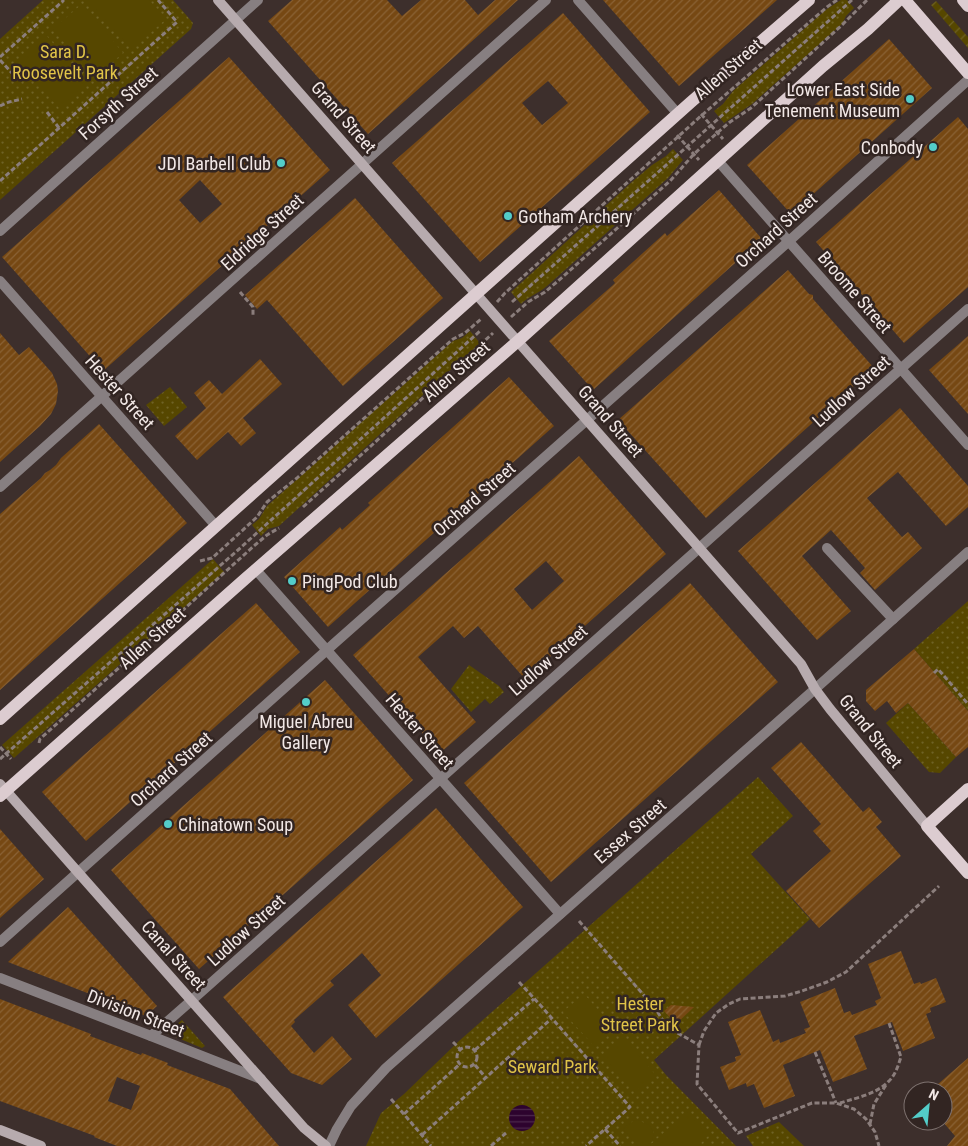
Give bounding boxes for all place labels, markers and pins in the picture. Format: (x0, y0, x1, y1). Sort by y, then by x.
place label: Lower East Side Tenement Museum (765, 79, 900, 121)
marker: Lower East Side Tenement Museum (904, 93, 916, 105)
place label: Conbody (861, 137, 924, 158)
marker: Conbody (927, 141, 939, 153)
place label: JDI Barbell Club (158, 153, 271, 174)
marker: JDI Barbell Club (275, 157, 287, 169)
place label: Gotham Archery (518, 206, 633, 227)
marker: Gotham Archery (502, 210, 514, 222)
place label: PingPod Club (302, 571, 398, 592)
marker: PingPod Club (286, 575, 298, 587)
marker: Miguel Abreu Gallery (300, 696, 312, 708)
place label: Miguel Abreu Gallery (259, 711, 353, 753)
place label: Chinatown Soup (178, 814, 293, 835)
marker: Chinatown Soup (162, 818, 174, 830)

